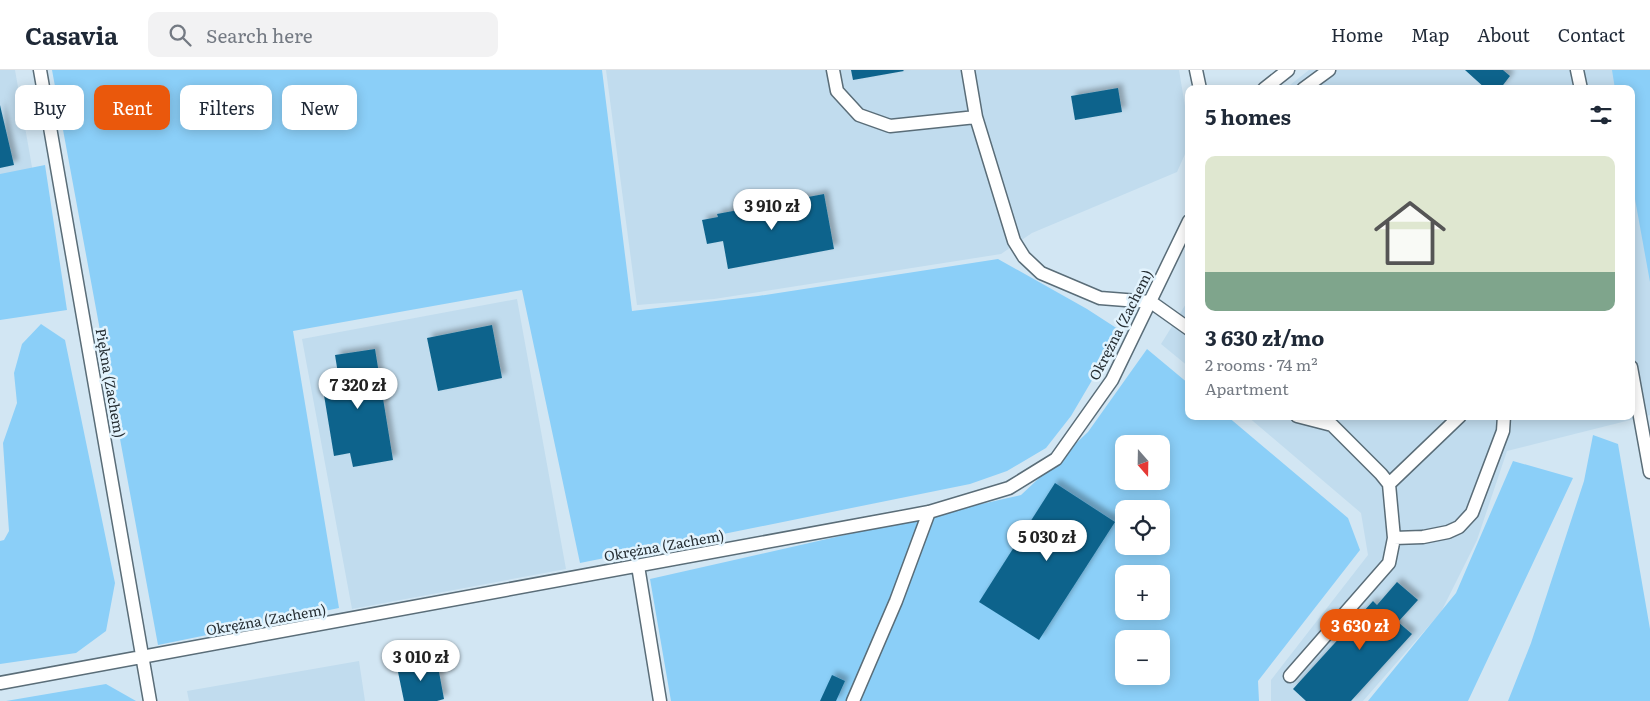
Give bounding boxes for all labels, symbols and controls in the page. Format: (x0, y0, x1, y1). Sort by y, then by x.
search box (148, 12, 498, 57)
text: Casavia (25, 17, 118, 52)
icon: search (166, 21, 194, 49)
text: Search here (206, 21, 313, 49)
text: Home (1331, 21, 1383, 48)
text: Map (1411, 21, 1449, 48)
text: About (1477, 21, 1530, 48)
text: Contact (1558, 21, 1625, 48)
chip: Buy (15, 85, 84, 130)
chip: Rent (94, 85, 170, 130)
chip: Filters (180, 85, 272, 130)
chip: New (282, 85, 357, 130)
text: 5 homes (1205, 100, 1291, 131)
icon: filters (1587, 101, 1615, 129)
icon: home (1365, 188, 1455, 278)
pin: 3 910 zł (720, 189, 824, 231)
text: 3 910 zł (744, 193, 800, 217)
street label: Okrężna (Zachem) (1084, 266, 1157, 383)
text: 3 630 zł/mo (1205, 321, 1324, 352)
street label: Piękna (Zachem) (92, 326, 130, 439)
text: 2 rooms · 74 m² (1205, 352, 1318, 376)
pin: 7 320 zł (306, 368, 410, 410)
text: 7 320 zł (330, 372, 386, 396)
text: Apartment (1205, 376, 1289, 400)
north arrow (1115, 435, 1170, 490)
map controls (1115, 435, 1170, 685)
button: locate (1115, 500, 1170, 555)
pin: 5 030 zł (995, 520, 1099, 562)
text: 5 030 zł (1018, 524, 1076, 548)
street label: Okrężna (Zachem) (602, 525, 726, 565)
button: + (1115, 565, 1170, 620)
street label: Okrężna (Zachem) (204, 599, 328, 639)
pin: 3 630 zł (1308, 608, 1412, 651)
text: 3 630 zł (1331, 613, 1389, 637)
button: − (1115, 630, 1170, 685)
pin: 3 010 zł (369, 640, 473, 682)
text: 3 010 zł (393, 644, 449, 668)

